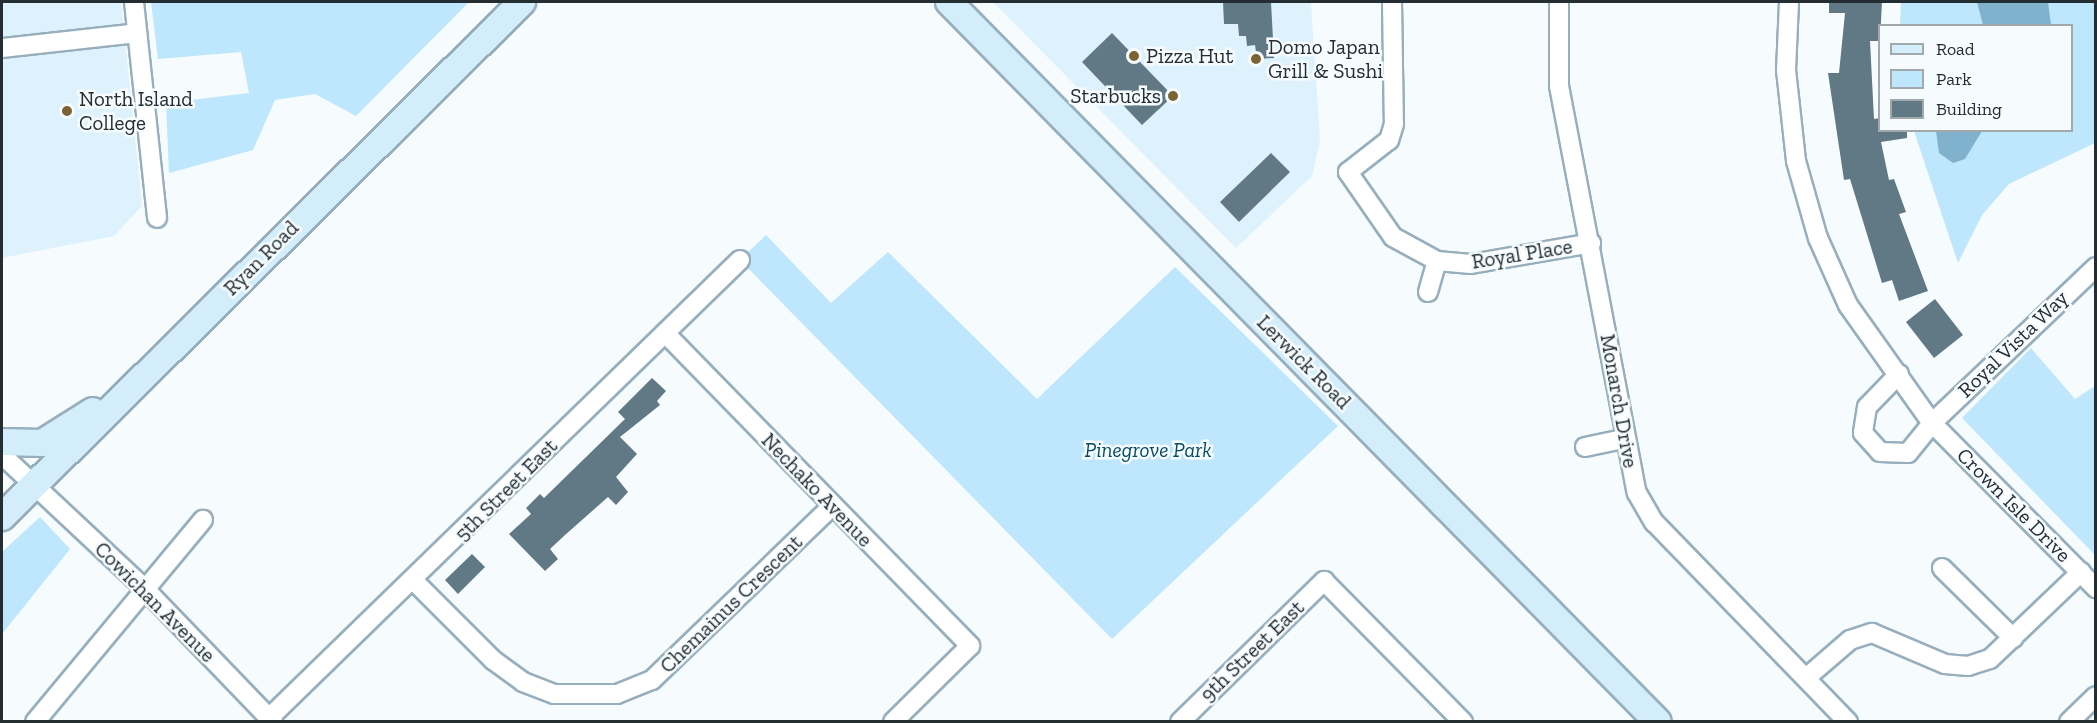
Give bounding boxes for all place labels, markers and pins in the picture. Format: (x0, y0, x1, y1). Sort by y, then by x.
place label: Domo Japan Grill & Sushi (1268, 34, 1383, 84)
place label: Pizza Hut (1146, 43, 1233, 69)
marker: Pizza Hut (1127, 49, 1141, 63)
marker: Domo Japan Grill & Sushi (1249, 52, 1263, 66)
place label: Starbucks (1070, 83, 1161, 109)
place label: North Island College (79, 86, 193, 136)
marker: Starbucks (1166, 89, 1180, 103)
marker: North Island College (60, 104, 74, 118)

